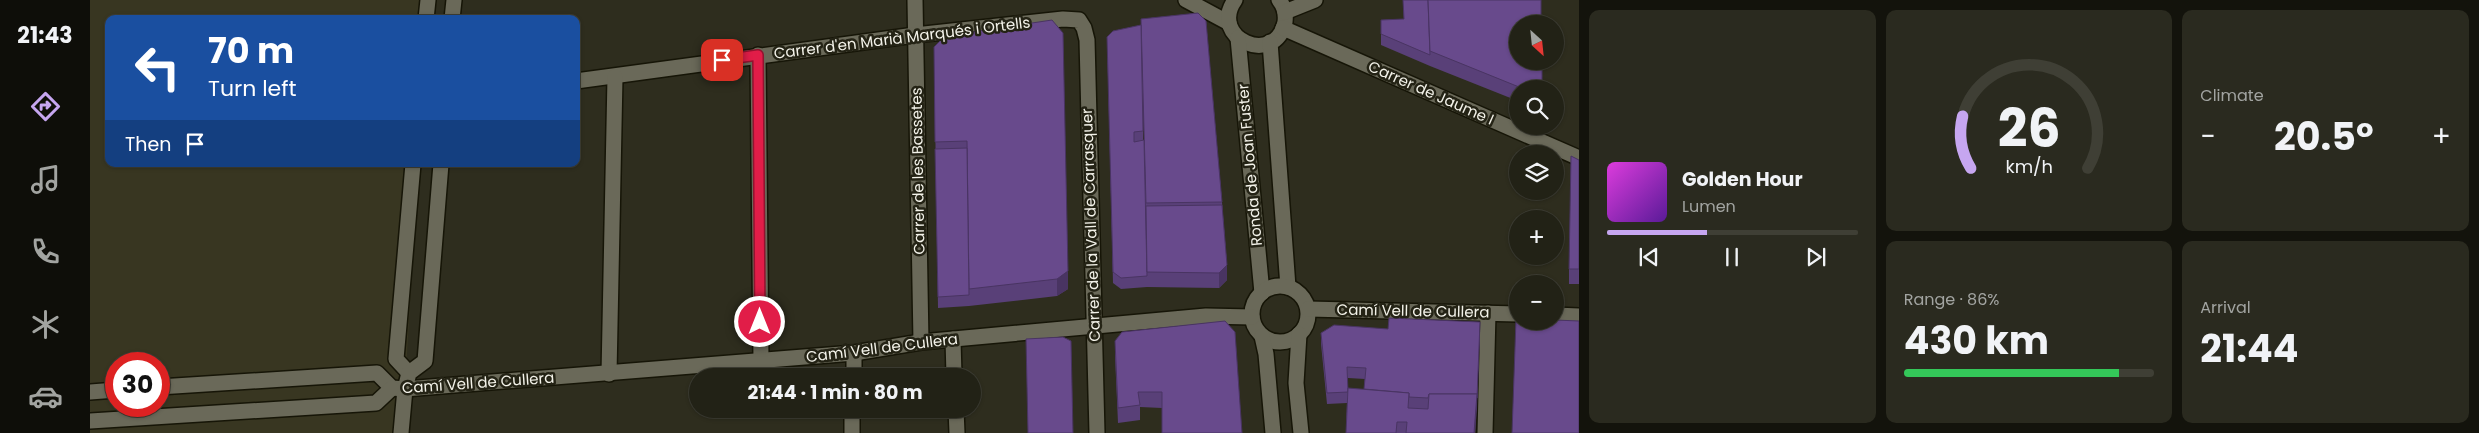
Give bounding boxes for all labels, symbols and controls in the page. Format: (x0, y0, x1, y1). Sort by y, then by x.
street label: Carrer d'en Marià Marqués i Ortells (772, 11, 1032, 64)
north arrow (1509, 15, 1564, 70)
map controls (1509, 15, 1564, 330)
text: 21:43 (17, 20, 73, 51)
text: 70 m (208, 26, 294, 75)
icon: left (125, 35, 190, 100)
pin (701, 39, 743, 81)
icon: arrive (708, 46, 736, 74)
street label: Carrer de Jaume I (1365, 55, 1497, 130)
text: Turn left (208, 73, 296, 104)
button: search (1509, 80, 1564, 135)
street label: Ronda de Joan Fuster (1232, 83, 1267, 247)
text: Climate (2200, 84, 2264, 107)
street label: Carrer de les Bassetes (906, 87, 929, 255)
icon: directions (28, 89, 63, 124)
text: 26 (1998, 92, 2060, 165)
street label: Carrer de la Vall de Carrasquer (1076, 107, 1105, 342)
text: 20.5° (2274, 110, 2374, 163)
text: − (2200, 117, 2216, 156)
text: + (2432, 117, 2451, 156)
icon: arrive (181, 130, 209, 158)
text: Then (125, 131, 171, 158)
button: layers (1509, 145, 1564, 200)
text: km/h (2005, 154, 2053, 179)
icon: music (28, 162, 63, 197)
text: Golden Hour (1682, 166, 1803, 193)
text: Lumen (1682, 195, 1736, 218)
button: + (1509, 210, 1564, 265)
icon: phone (28, 234, 63, 269)
icon: previous (1635, 243, 1663, 271)
icon: pause (1718, 243, 1746, 271)
icon: next (1802, 243, 1830, 271)
button: − (1509, 275, 1564, 330)
text: Range · 86% (1904, 288, 2000, 311)
position arrow (733, 295, 785, 347)
text: Arrival (2200, 296, 2251, 319)
street label: Camí Vell de Cullera (1336, 299, 1490, 322)
icon: climate (28, 307, 63, 342)
text: 430 km (1904, 314, 2049, 367)
text: 21:44 (2200, 322, 2299, 375)
street label: Camí Vell de Cullera (805, 328, 959, 367)
speed limit sign: 30 (105, 352, 170, 417)
street label: Camí Vell de Cullera (401, 367, 555, 398)
icon: car (28, 379, 63, 414)
text: 21:44 · 1 min · 80 m (747, 379, 923, 406)

